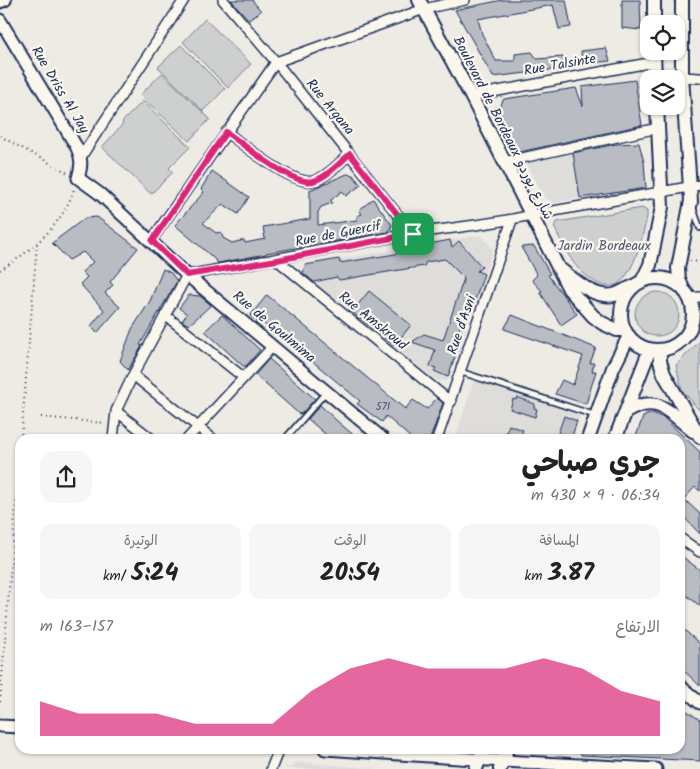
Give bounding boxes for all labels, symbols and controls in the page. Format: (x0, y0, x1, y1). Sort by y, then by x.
map controls (640, 15, 685, 115)
button: locate (640, 15, 685, 60)
street label: Boulevard de Bordeaux شارع بوردو (447, 32, 559, 224)
street label: Rue Driss Al Jay (25, 42, 95, 138)
street label: Rue Talsinte (522, 48, 598, 82)
button: layers (640, 70, 685, 115)
street label: Rue Argana (300, 74, 360, 140)
pin (392, 213, 434, 255)
street label: Rue de Guercif (293, 215, 384, 253)
icon: arrive (399, 220, 427, 248)
park label: Jardin Bordeaux (557, 235, 652, 257)
street label: Rue de Goulmima (227, 285, 321, 369)
street label: Rue Amskroud (334, 286, 413, 357)
street label: Rue d'Asni (442, 292, 483, 357)
house number: 571 (376, 398, 390, 416)
text: جري صباحي (521, 441, 660, 486)
button: share (40, 451, 92, 503)
text: 06:34 · 9 × 430 m (531, 483, 660, 508)
text: الوتيرة (124, 530, 158, 552)
text: الوقت (334, 530, 366, 552)
text: المسافة (539, 530, 579, 552)
text: 5:24 (131, 553, 178, 593)
text: 20:54 (320, 553, 380, 593)
text: 3.87 (548, 553, 594, 593)
text: /km (103, 565, 131, 587)
text: km (525, 565, 548, 587)
text: 157–163 m (40, 614, 113, 639)
text: الارتفاع (615, 615, 660, 640)

